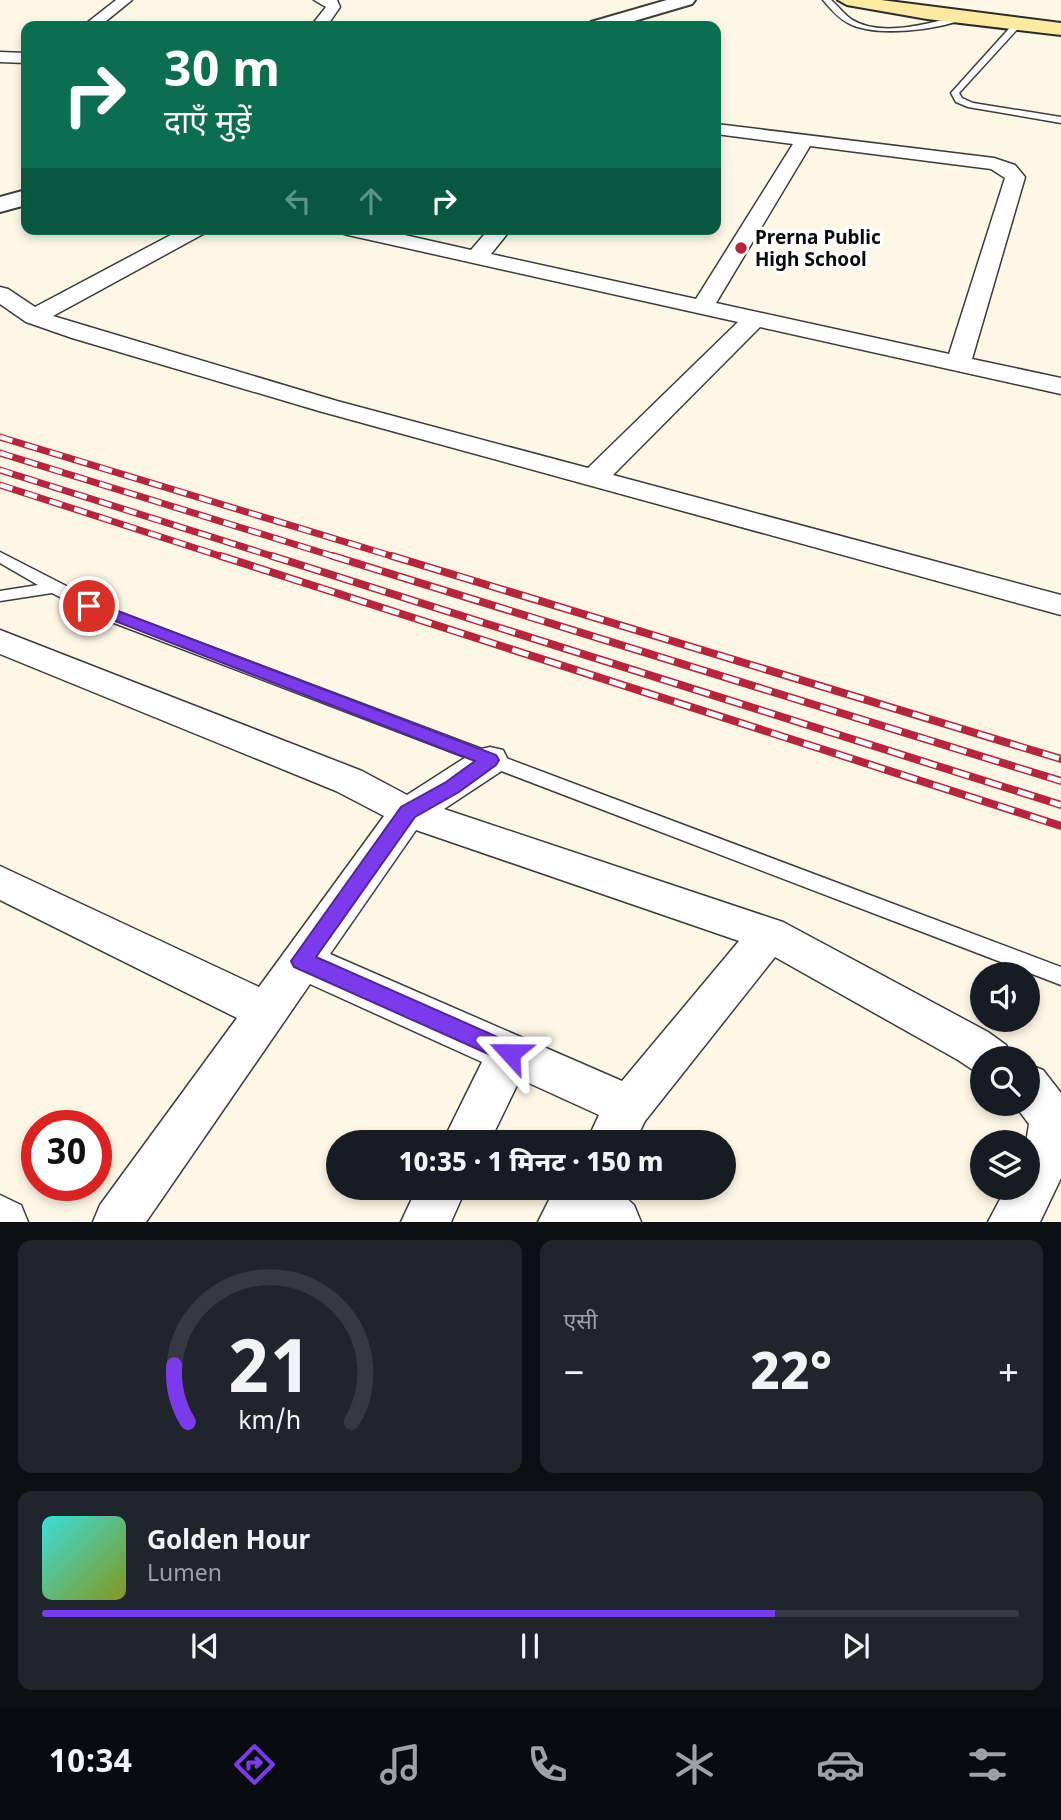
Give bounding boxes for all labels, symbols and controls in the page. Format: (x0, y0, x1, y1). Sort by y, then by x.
text: 30 m (164, 42, 280, 106)
icon: right (49, 49, 140, 140)
text: दाएँ मुड़ें (164, 104, 252, 146)
icon: left (279, 182, 317, 220)
icon: ahead (352, 182, 390, 220)
icon: right (425, 182, 463, 220)
place label: Prerna Public High School (755, 227, 881, 274)
marker: Prerna Public High School (733, 240, 749, 256)
pin (59, 576, 119, 636)
icon: arrive (70, 587, 108, 625)
map controls (970, 962, 1040, 1200)
button: sound (970, 962, 1040, 1032)
position arrow (473, 1016, 547, 1090)
button: search (970, 1046, 1040, 1116)
speed limit sign: 30 (21, 1110, 112, 1201)
button: layers (970, 1130, 1040, 1200)
text: 10:35 · 1 मिनट · 150 m (399, 1148, 663, 1182)
text: एसी (564, 1308, 598, 1338)
text: 21 (228, 1328, 311, 1423)
text: 22° (751, 1342, 832, 1410)
text: − (564, 1351, 584, 1401)
text: + (998, 1351, 1019, 1401)
text: km/h (238, 1407, 301, 1439)
text: Golden Hour (147, 1526, 310, 1560)
text: Lumen (147, 1560, 222, 1590)
icon: previous (186, 1627, 224, 1665)
icon: pause (511, 1627, 549, 1665)
icon: next (837, 1627, 875, 1665)
icon: directions (230, 1740, 279, 1789)
icon: music (376, 1740, 425, 1789)
icon: phone (523, 1740, 572, 1789)
icon: climate (670, 1740, 719, 1789)
icon: car (816, 1740, 865, 1789)
icon: filters (963, 1740, 1012, 1789)
text: 10:34 (49, 1743, 132, 1785)

